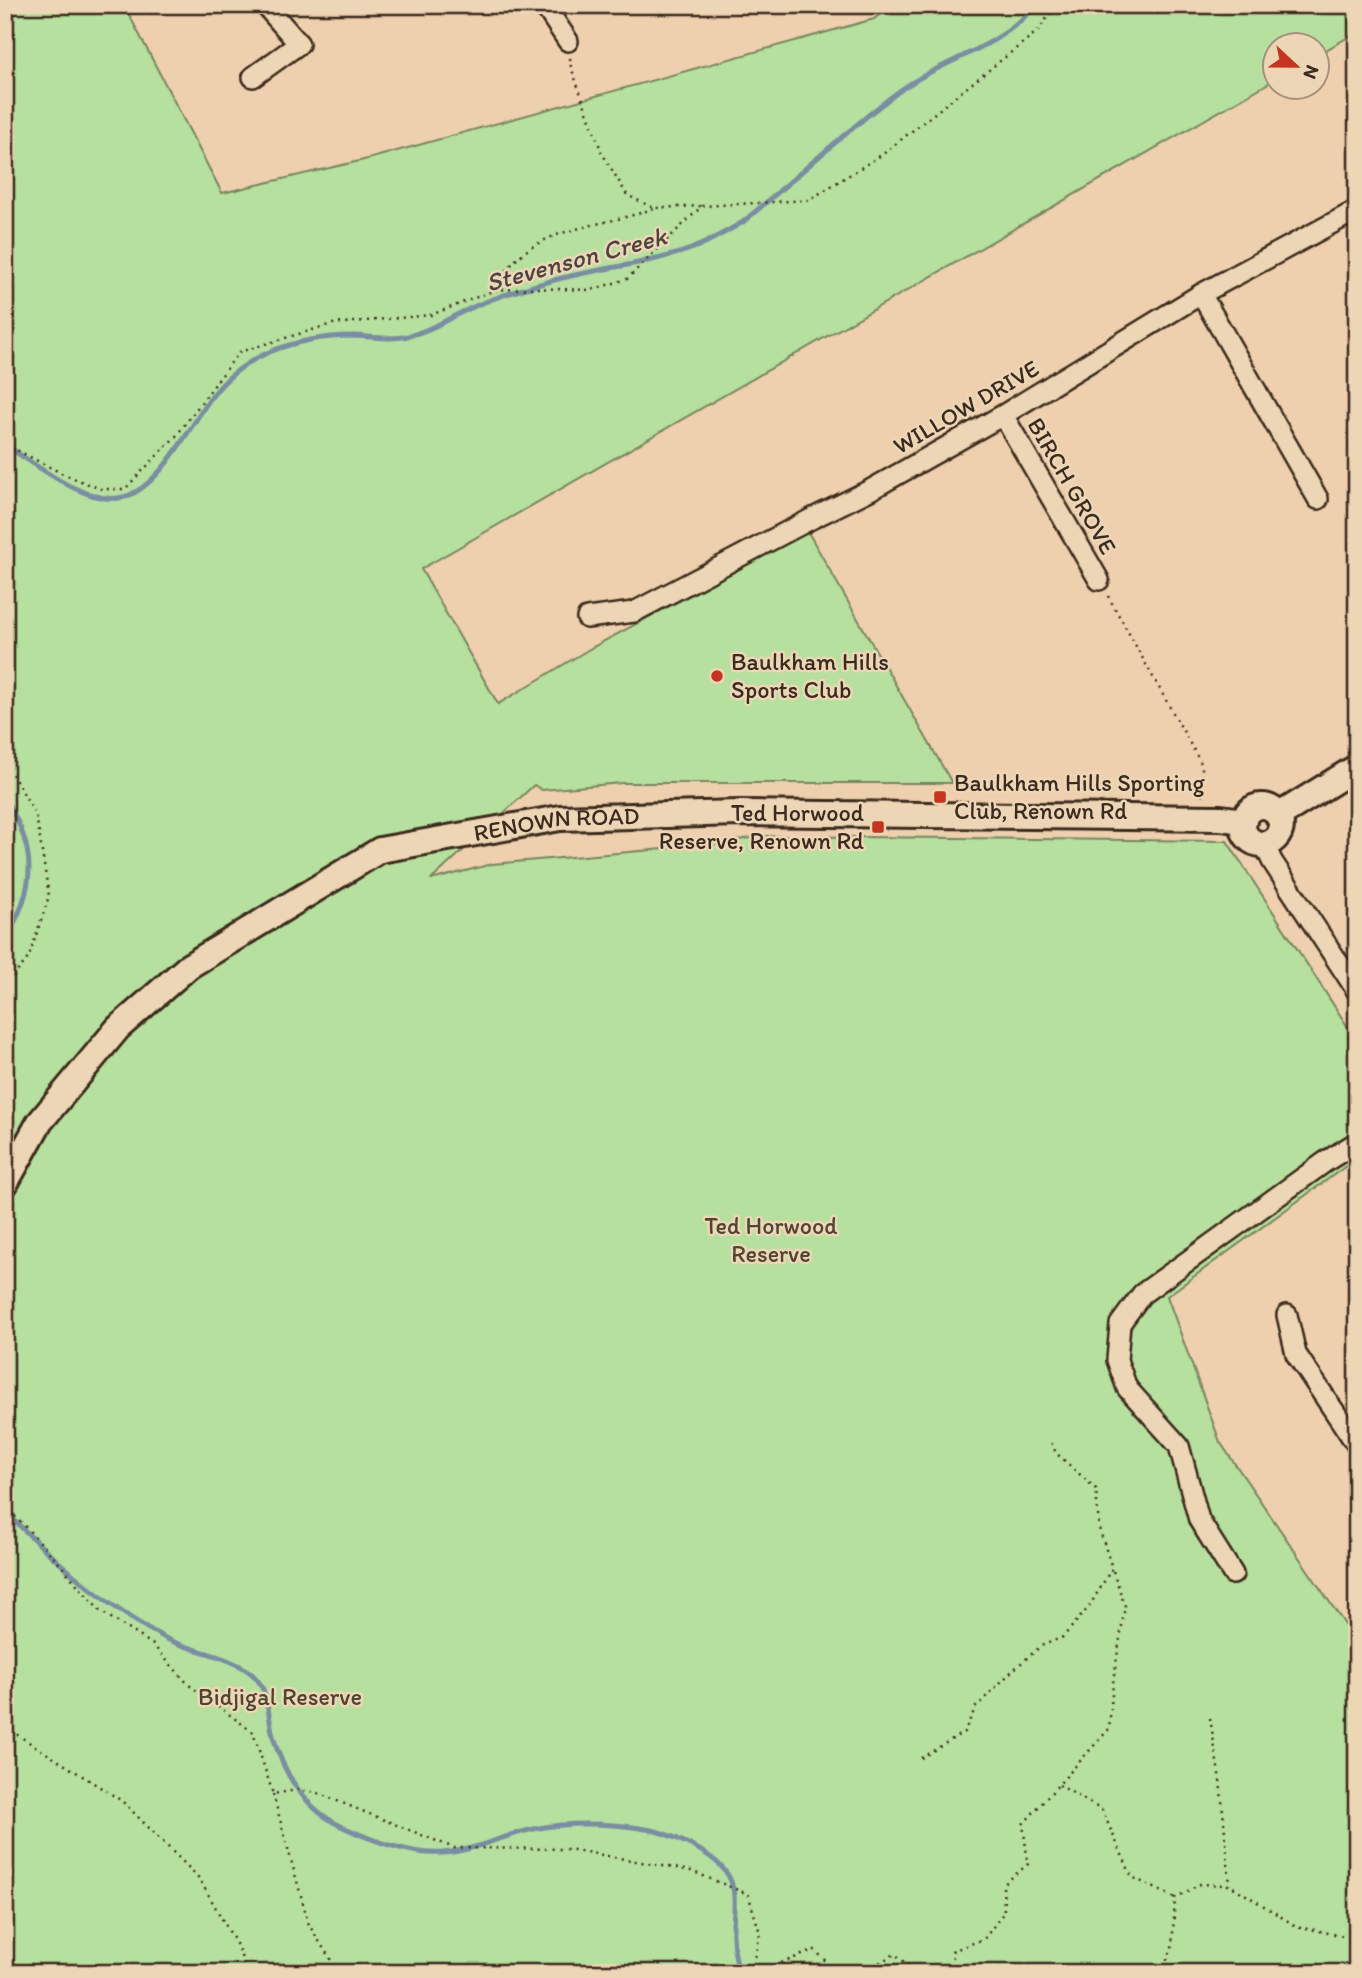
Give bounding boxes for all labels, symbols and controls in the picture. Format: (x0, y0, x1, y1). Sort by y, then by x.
north arrow (1260, 32, 1330, 102)
text: N (1298, 62, 1324, 82)
water label: Stevenson Creek (482, 219, 671, 298)
street label: WILLOW DRIVE (888, 353, 1044, 460)
street label: BIRCH GROVE (1022, 412, 1123, 559)
place label: Baulkham Hills Sports Club (731, 647, 889, 704)
marker: Baulkham Hills Sports Club (709, 668, 725, 684)
place label: Baulkham Hills Sporting Club, Renown Rd (954, 768, 1205, 825)
marker: Baulkham Hills Sporting Club, Renown Rd (932, 789, 948, 805)
place label: Ted Horwood Reserve, Renown Rd (659, 798, 864, 855)
street label: RENOWN ROAD (471, 801, 640, 847)
marker: Ted Horwood Reserve, Renown Rd (870, 819, 886, 835)
park label: Ted Horwood Reserve (704, 1211, 838, 1268)
park label: Bidjigal Reserve (198, 1682, 362, 1711)

